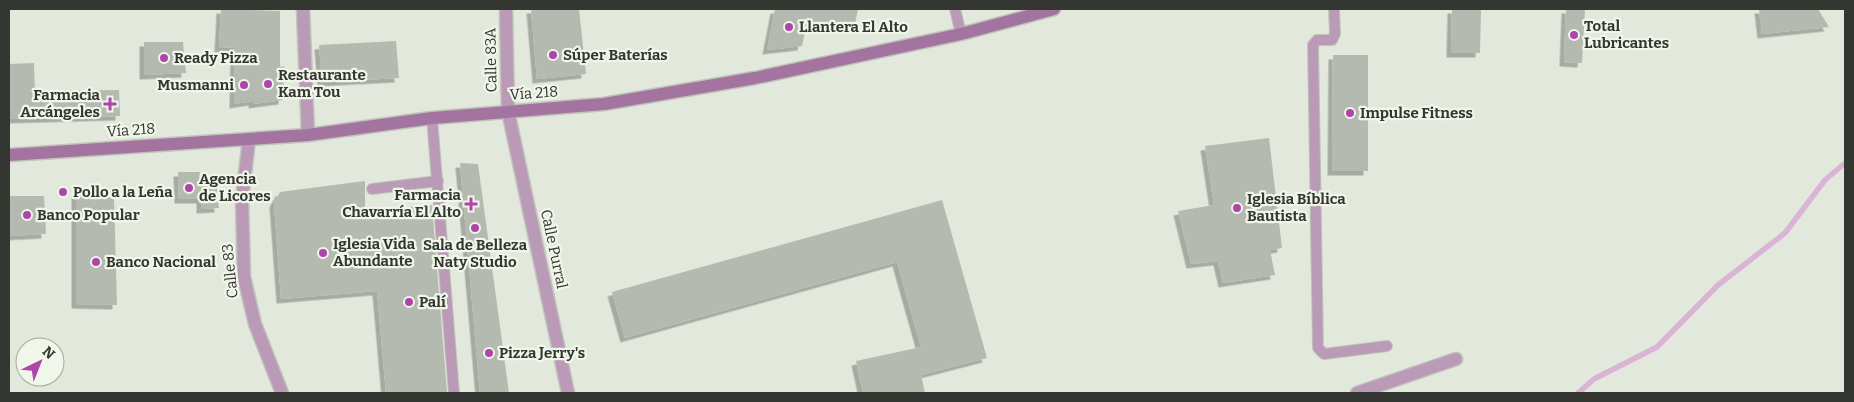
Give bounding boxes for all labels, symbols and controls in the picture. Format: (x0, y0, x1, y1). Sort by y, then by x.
place label: Total Lubricantes (1584, 17, 1669, 52)
place label: Llantera El Alto (799, 18, 908, 36)
marker: Llantera El Alto (783, 21, 795, 33)
street label: Calle 83A (481, 27, 501, 93)
marker: Total Lubricantes (1568, 29, 1580, 41)
place label: Súper Baterías (563, 46, 668, 64)
place label: Ready Pizza (174, 49, 258, 67)
marker: Súper Baterías (547, 49, 559, 61)
marker: Ready Pizza (158, 52, 170, 64)
place label: Restaurante Kam Tou (278, 66, 366, 101)
place label: Musmanni (157, 76, 234, 94)
marker: Restaurante Kam Tou (262, 78, 274, 90)
marker: Musmanni (238, 79, 250, 91)
street label: Vía 218 (509, 82, 559, 104)
place label: Farmacia Arcángeles (20, 86, 101, 121)
marker: Farmacia Arcángeles (104, 98, 116, 110)
place label: Impulse Fitness (1360, 104, 1473, 122)
marker: Impulse Fitness (1344, 107, 1356, 119)
street label: Vía 218 (106, 119, 156, 141)
place label: Agencia de Licores (199, 170, 271, 205)
marker: Agencia de Licores (183, 182, 195, 194)
place label: Pollo a la Leña (73, 183, 173, 201)
marker: Pollo a la Leña (57, 186, 69, 198)
place label: Farmacia Chavarría El Alto (342, 186, 462, 221)
place label: Iglesia Bíblica Bautista (1247, 190, 1346, 225)
marker: Farmacia Chavarría El Alto (465, 198, 477, 210)
marker: Iglesia Bíblica Bautista (1231, 202, 1243, 214)
place label: Banco Popular (37, 206, 140, 224)
street label: Calle Purral (537, 208, 571, 290)
marker: Banco Popular (21, 209, 33, 221)
marker: Sala de Belleza Naty Studio (469, 222, 481, 234)
place label: Iglesia Vida Abundante (333, 235, 416, 270)
place label: Sala de Belleza Naty Studio (423, 236, 528, 271)
street label: Calle 83 (218, 243, 242, 299)
marker: Iglesia Vida Abundante (317, 247, 329, 259)
place label: Banco Nacional (106, 253, 216, 271)
marker: Banco Nacional (90, 256, 102, 268)
place label: Palí (419, 293, 446, 311)
marker: Palí (403, 296, 415, 308)
north arrow (15, 337, 65, 387)
text: N (39, 343, 58, 363)
place label: Pizza Jerry's (499, 344, 585, 362)
marker: Pizza Jerry's (483, 347, 495, 359)

